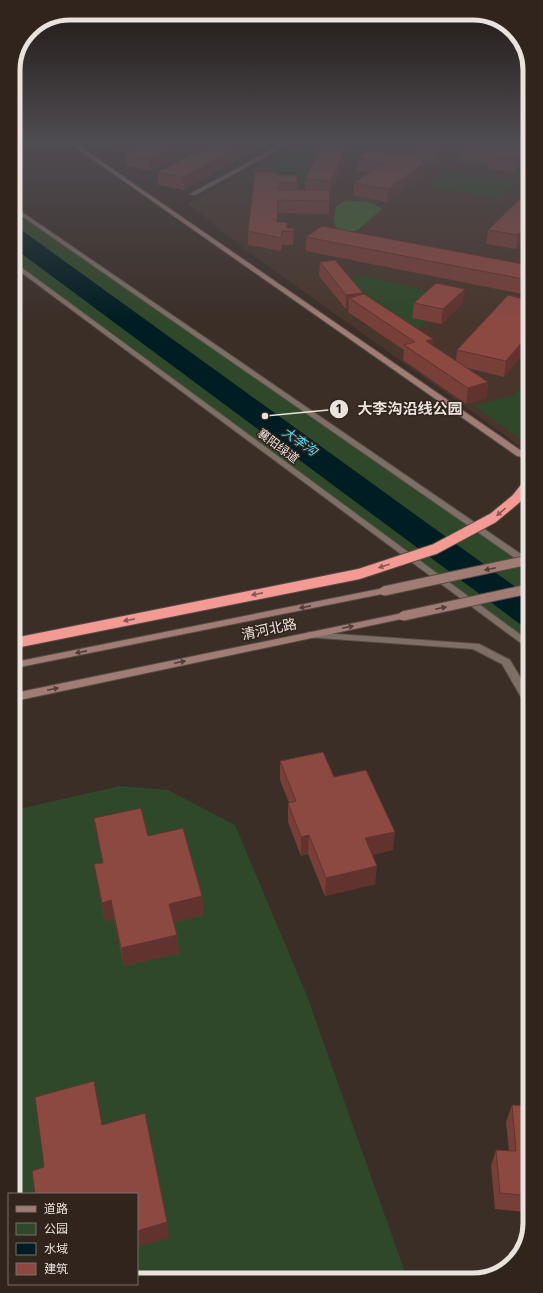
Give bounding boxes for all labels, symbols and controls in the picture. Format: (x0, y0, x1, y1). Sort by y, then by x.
callout: 大李沟沿线公园 (329, 396, 470, 423)
text: 大李沟沿线公园 (357, 398, 463, 418)
text: 1 (336, 400, 342, 417)
water label: 大李沟 (279, 422, 323, 461)
street label: 襄阳绿道 (254, 424, 303, 467)
one-way arrow (496, 507, 506, 516)
one-way arrow (377, 563, 389, 569)
one-way arrow (484, 566, 496, 572)
one-way arrow (251, 591, 263, 597)
one-way arrow (299, 604, 311, 610)
one-way arrow (435, 604, 447, 610)
street label: 清河北路 (240, 613, 298, 644)
one-way arrow (123, 617, 136, 623)
one-way arrow (342, 624, 355, 630)
one-way arrow (75, 649, 88, 655)
one-way arrow (174, 659, 186, 665)
one-way arrow (47, 686, 59, 692)
legend (8, 1193, 138, 1285)
text: 道路 (44, 1200, 68, 1217)
text: 公园 (44, 1220, 68, 1237)
text: 水域 (44, 1240, 68, 1257)
text: 建筑 (44, 1260, 68, 1277)

